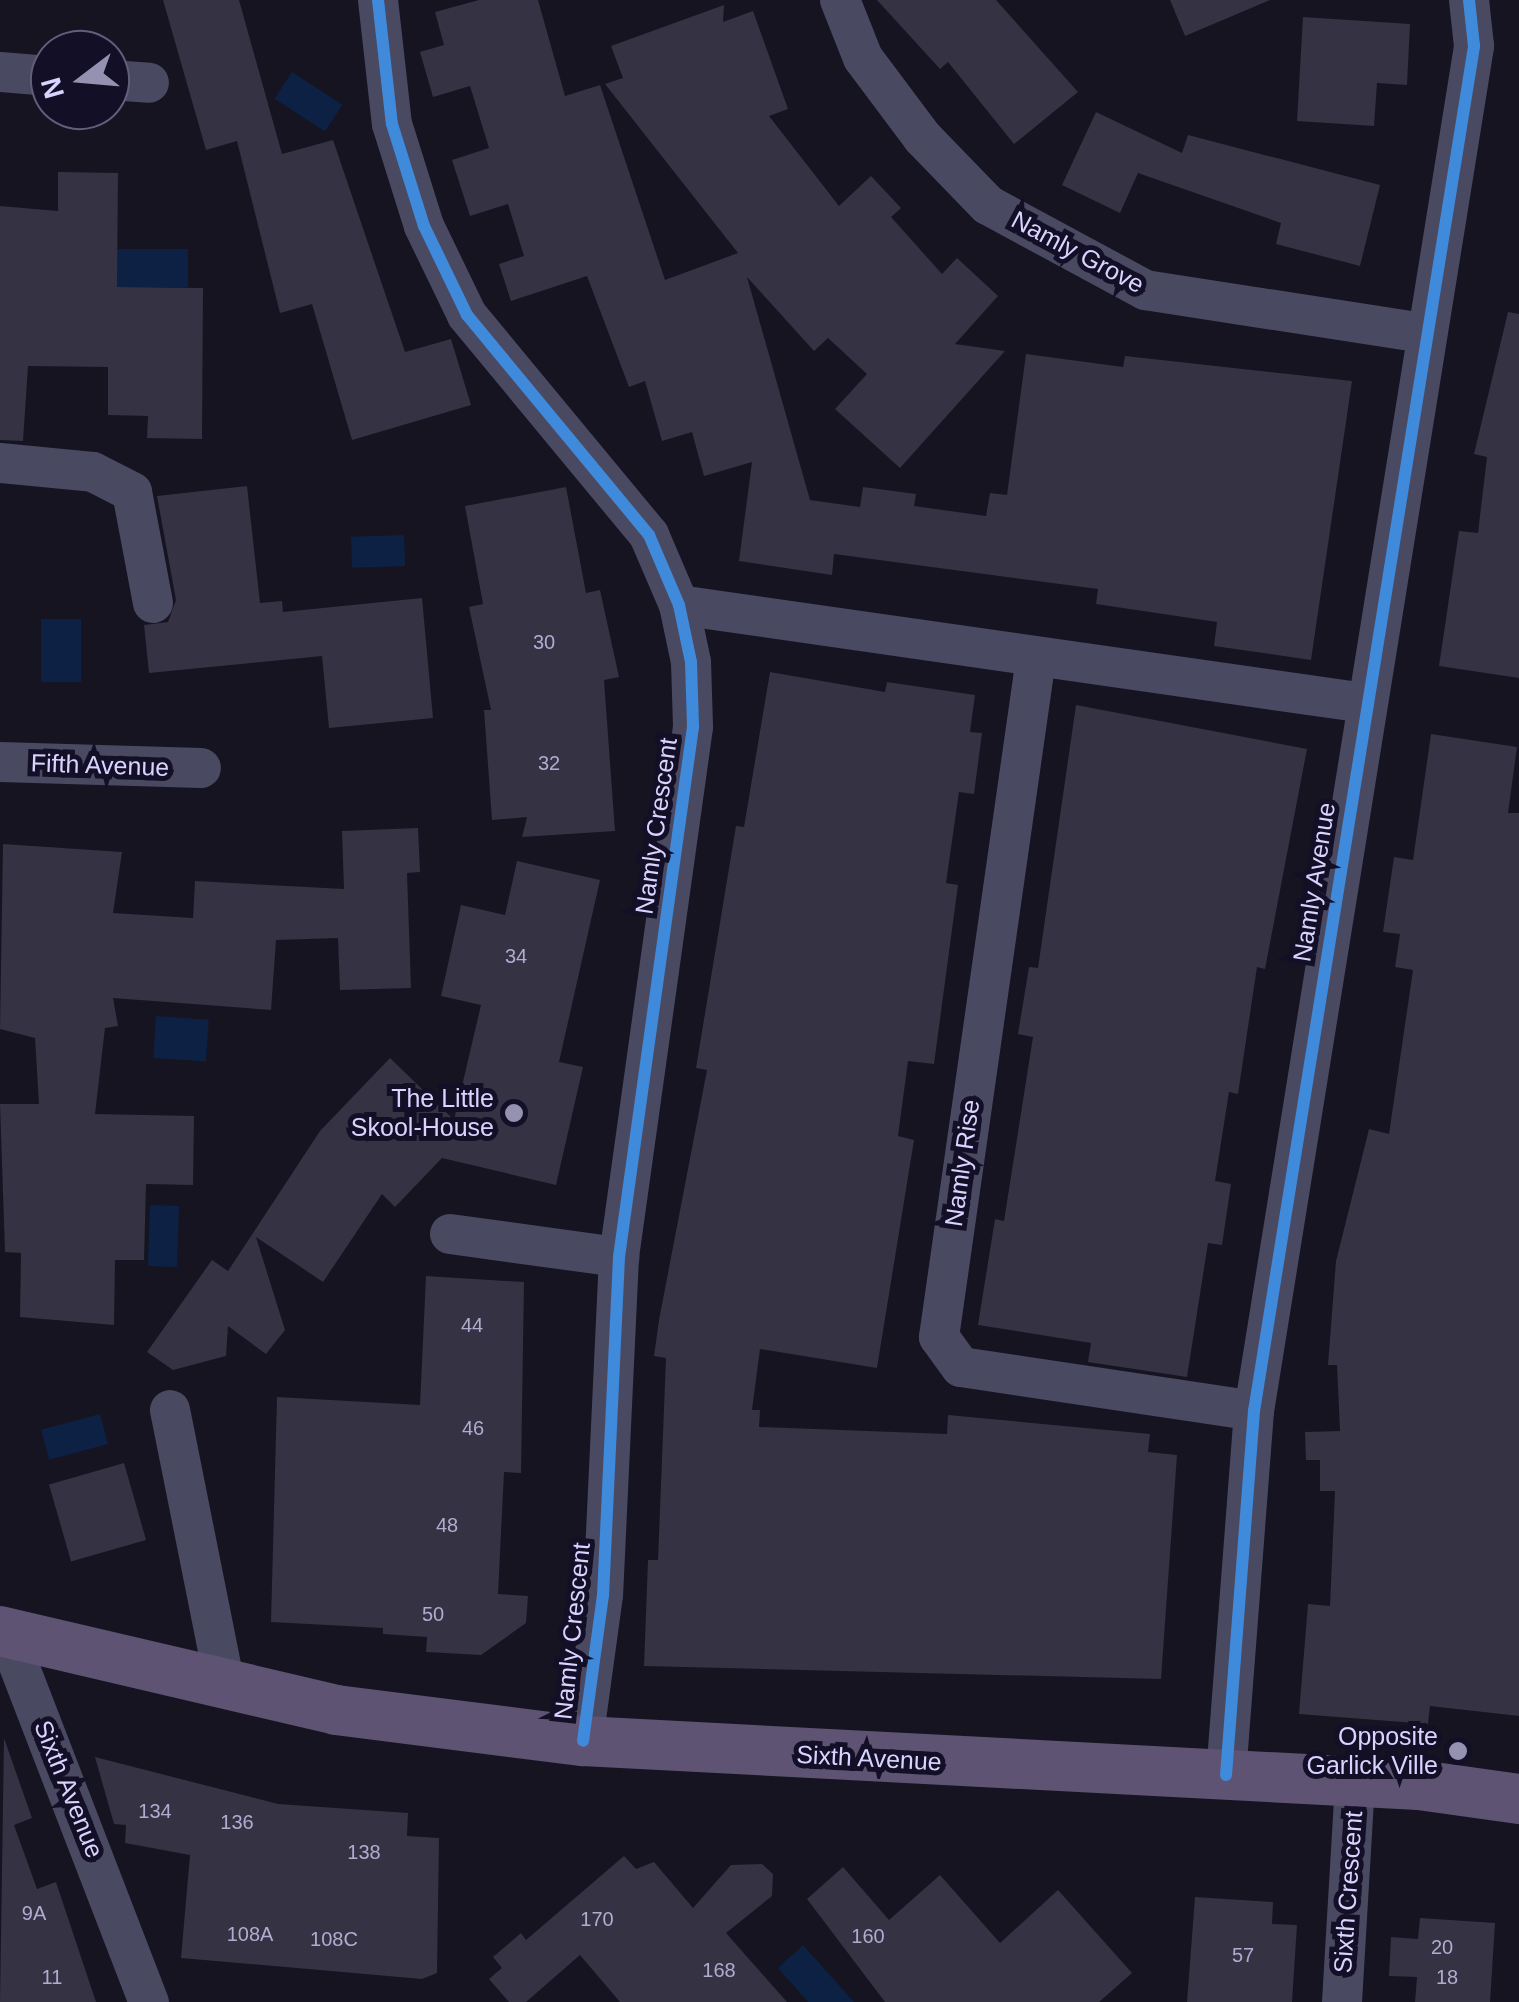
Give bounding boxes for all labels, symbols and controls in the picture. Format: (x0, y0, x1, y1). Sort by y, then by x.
north arrow (30, 30, 130, 130)
text: N (35, 74, 70, 102)
street label: Namly Grove (1007, 205, 1149, 299)
house number: 30 (533, 630, 555, 654)
street label: Namly Crescent (629, 736, 683, 916)
street label: Fifth Avenue (30, 748, 170, 782)
house number: 32 (538, 751, 560, 775)
street label: Namly Avenue (1287, 800, 1341, 964)
house number: 34 (505, 944, 527, 968)
place label: The Little Skool-House (351, 1084, 494, 1143)
street label: Namly Rise (938, 1098, 986, 1228)
marker: The Little Skool-House (503, 1102, 525, 1124)
house number: 44 (461, 1313, 483, 1337)
house number: 46 (462, 1416, 484, 1440)
house number: 48 (436, 1513, 458, 1537)
street label: Namly Crescent (548, 1541, 596, 1721)
house number: 50 (422, 1602, 444, 1626)
street label: Sixth Avenue (28, 1715, 110, 1863)
place label: Opposite Garlick Ville (1306, 1722, 1438, 1781)
street label: Sixth Avenue (795, 1739, 943, 1777)
marker: Opposite Garlick Ville (1447, 1740, 1469, 1762)
house number: 134 (138, 1799, 172, 1823)
house number: 136 (220, 1810, 254, 1834)
street label: Sixth Crescent (1327, 1810, 1369, 1974)
house number: 138 (347, 1840, 381, 1864)
house number: 9A (22, 1901, 46, 1925)
house number: 170 (580, 1907, 614, 1931)
house number: 108A (227, 1922, 273, 1946)
house number: 160 (851, 1924, 885, 1948)
house number: 108C (310, 1927, 358, 1951)
house number: 20 (1431, 1935, 1453, 1959)
house number: 57 (1232, 1943, 1254, 1967)
house number: 168 (702, 1958, 736, 1982)
house number: 11 (42, 1965, 62, 1989)
house number: 18 (1436, 1965, 1458, 1989)

